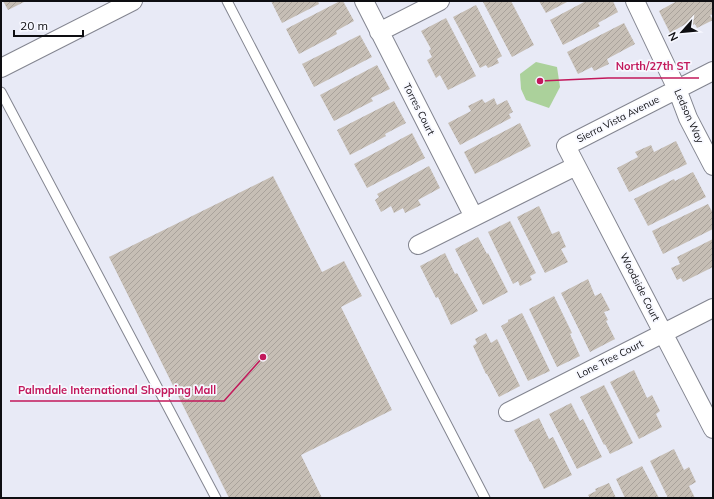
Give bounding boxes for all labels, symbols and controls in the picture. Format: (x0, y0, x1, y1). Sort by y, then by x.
scale bar (14, 12, 83, 38)
north arrow (662, 12, 702, 52)
text: 20 m (20, 18, 48, 33)
text: N (665, 30, 681, 43)
callout: North/27th ST (608, 55, 699, 78)
text: North/27th ST (616, 59, 690, 73)
street label: Torres Court (400, 81, 438, 138)
street label: Ledson Way (671, 87, 707, 146)
street label: Sierra Vista Avenue (574, 93, 662, 145)
street label: Woodside Court (617, 251, 663, 324)
street label: Lone Tree Court (575, 336, 646, 381)
callout: Palmdale International Shopping Mall (10, 378, 224, 401)
text: Palmdale International Shopping Mall (18, 383, 216, 397)

